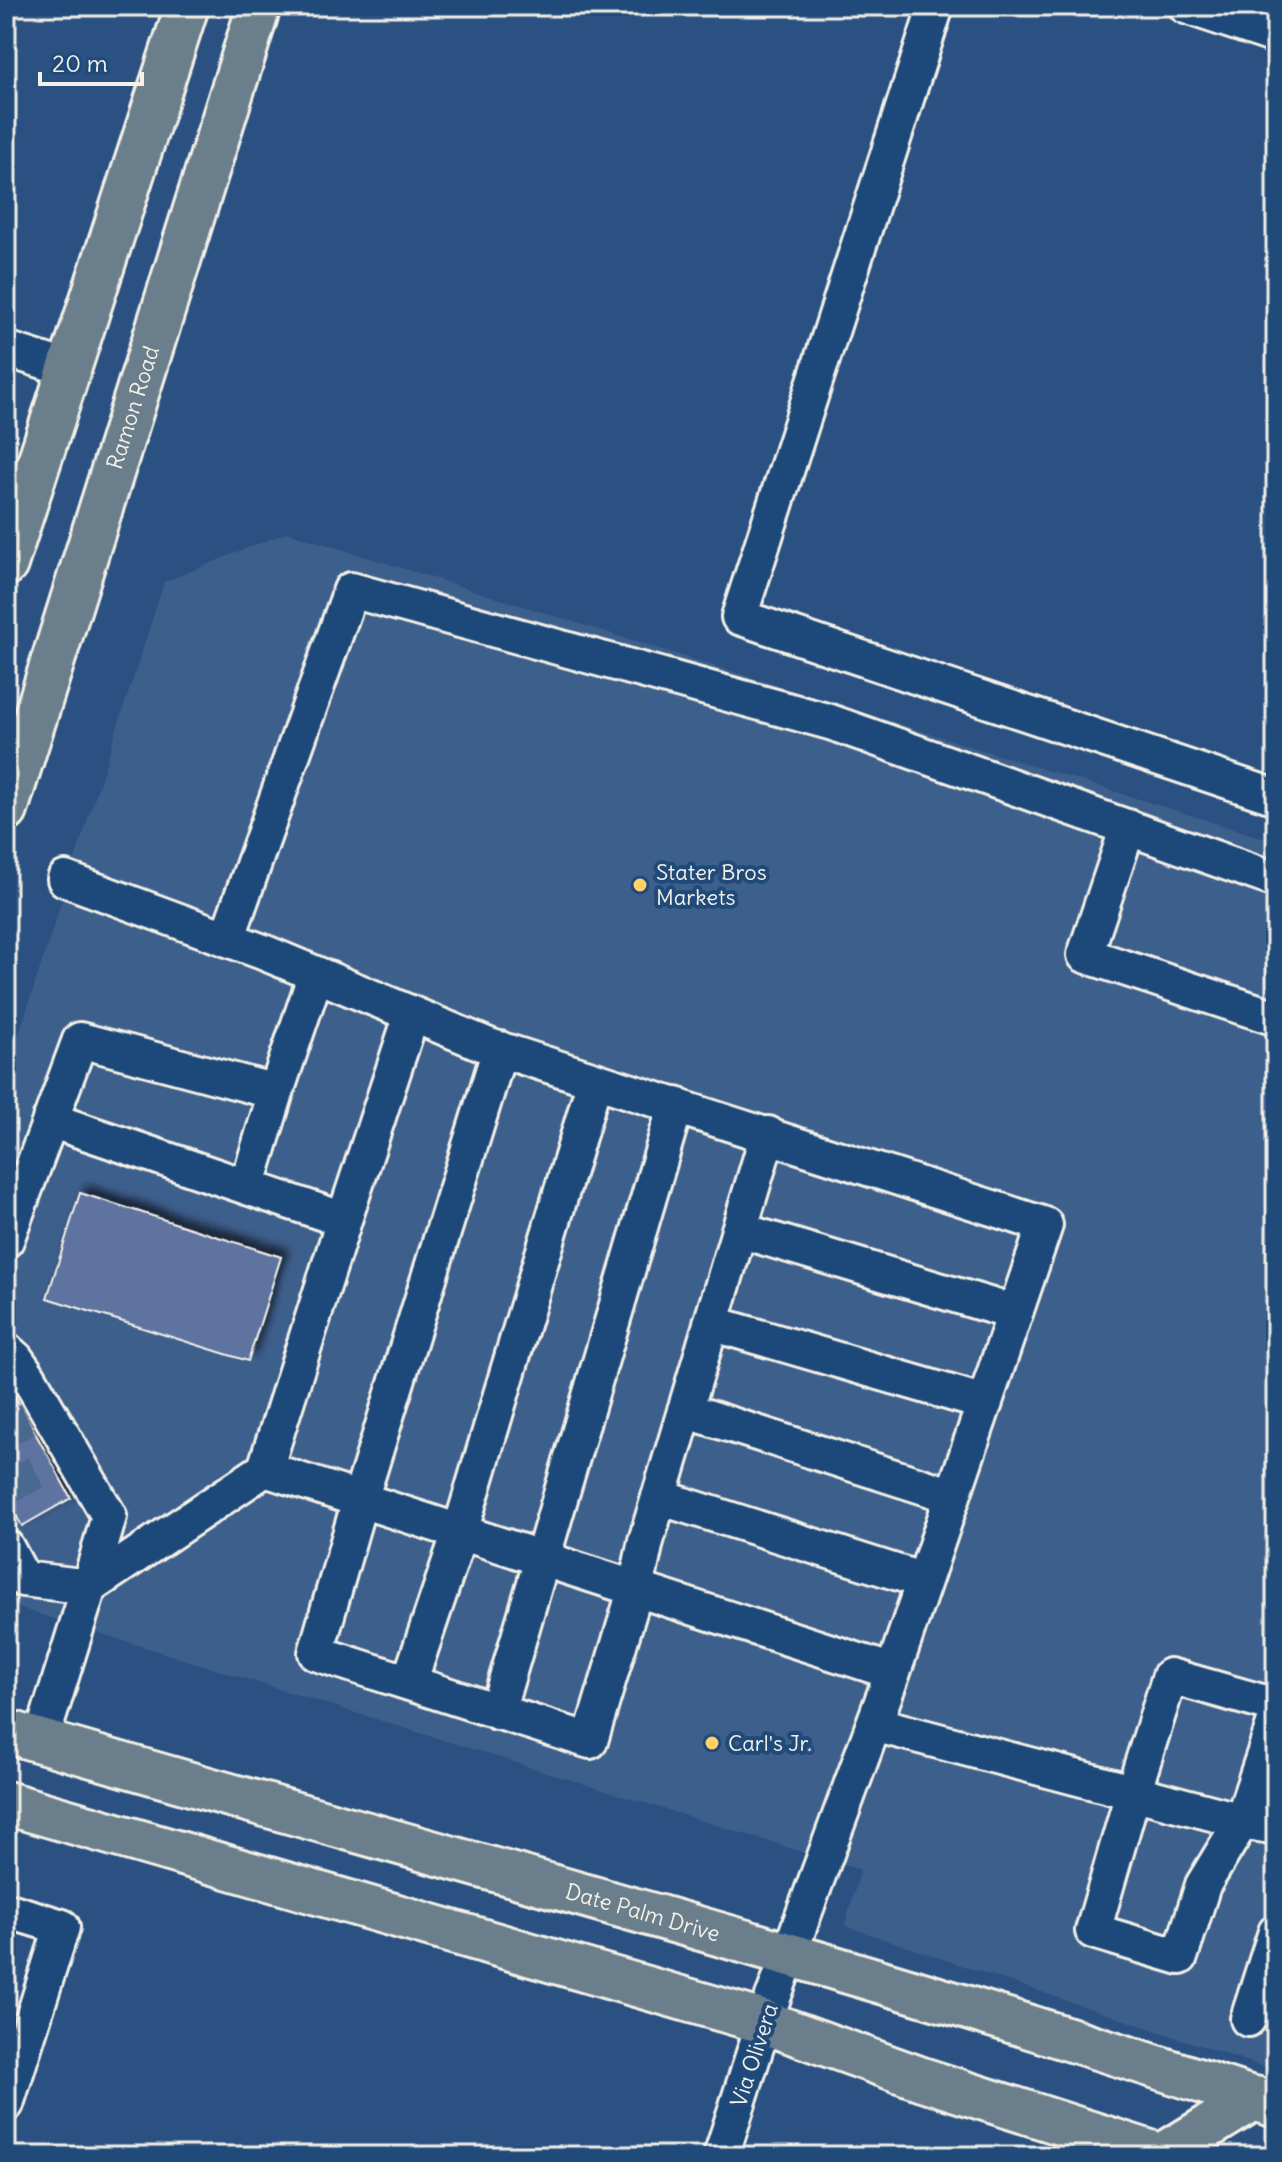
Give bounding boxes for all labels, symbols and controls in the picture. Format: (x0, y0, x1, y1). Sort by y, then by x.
scale bar (40, 36, 142, 86)
text: 20 m (52, 48, 108, 78)
street label: Ramon Road (100, 342, 165, 473)
place label: Stater Bros Markets (656, 858, 767, 911)
marker: Stater Bros Markets (631, 876, 649, 894)
place label: Carl's Jr. (728, 1729, 812, 1757)
marker: Carl's Jr. (703, 1734, 721, 1752)
street label: Date Palm Drive (562, 1877, 723, 1948)
street label: Via Olivera (724, 2000, 784, 2110)

